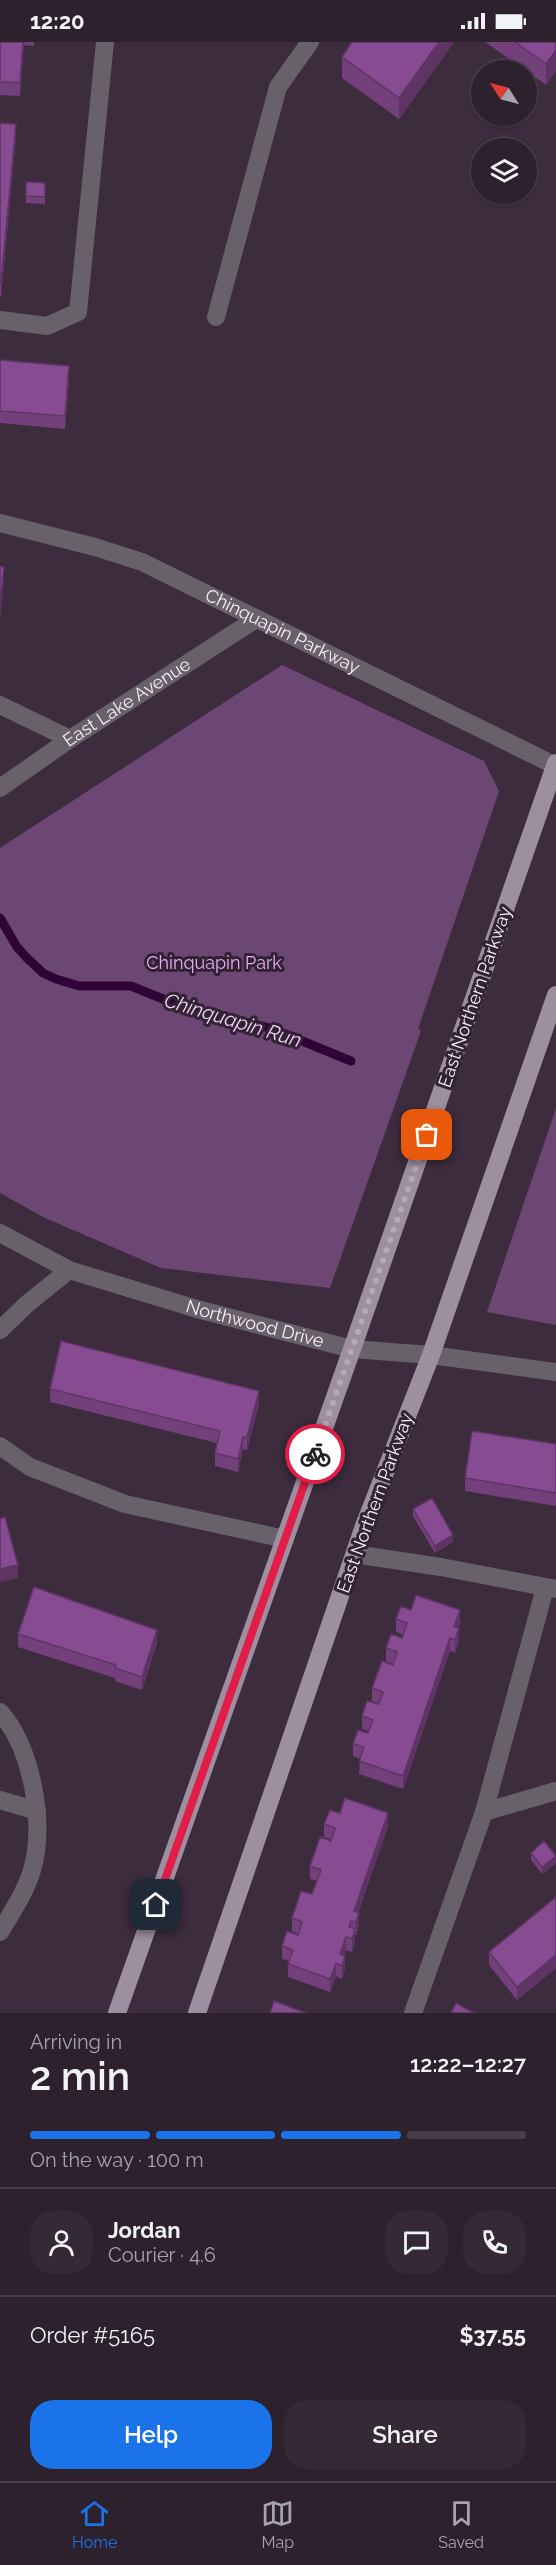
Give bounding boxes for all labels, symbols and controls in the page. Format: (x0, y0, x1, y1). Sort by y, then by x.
text: 12:20 (30, 8, 85, 34)
north arrow (471, 60, 537, 126)
map controls (471, 60, 537, 204)
button: layers (471, 138, 537, 204)
street label: Chinquapin Parkway (202, 584, 364, 678)
street label: East Lake Avenue (59, 653, 194, 751)
street label: East Northern Parkway (434, 903, 515, 1090)
park label: Chinquapin Park (146, 952, 282, 973)
water label: Chinquapin Run (162, 988, 304, 1052)
pin (401, 1109, 452, 1160)
icon: bag (410, 1118, 443, 1151)
street label: Northwood Drive (184, 1295, 327, 1351)
street label: East Northern Parkway (332, 1410, 417, 1596)
courier (285, 1424, 345, 1484)
icon: bike (299, 1438, 332, 1471)
pin (130, 1879, 181, 1930)
icon: home (139, 1888, 172, 1921)
text: Arriving in (30, 2030, 122, 2054)
text: 12:22–12:27 (410, 2051, 526, 2077)
text: 2 min (30, 2053, 130, 2099)
text: On the way · 100 m (30, 2148, 204, 2172)
button: person (30, 2211, 93, 2274)
button: chat (385, 2211, 448, 2274)
button: phone (463, 2211, 526, 2274)
text: Jordan (108, 2217, 180, 2243)
text: Courier · 4.6 (108, 2243, 216, 2267)
text: Order #5165 (30, 2322, 155, 2348)
text: $37.55 (459, 2322, 526, 2348)
button: Help (30, 2400, 272, 2469)
button: Share (284, 2400, 526, 2469)
tab: Home (72, 2497, 117, 2552)
tab: Map (261, 2497, 294, 2552)
tab: Saved (438, 2497, 484, 2552)

